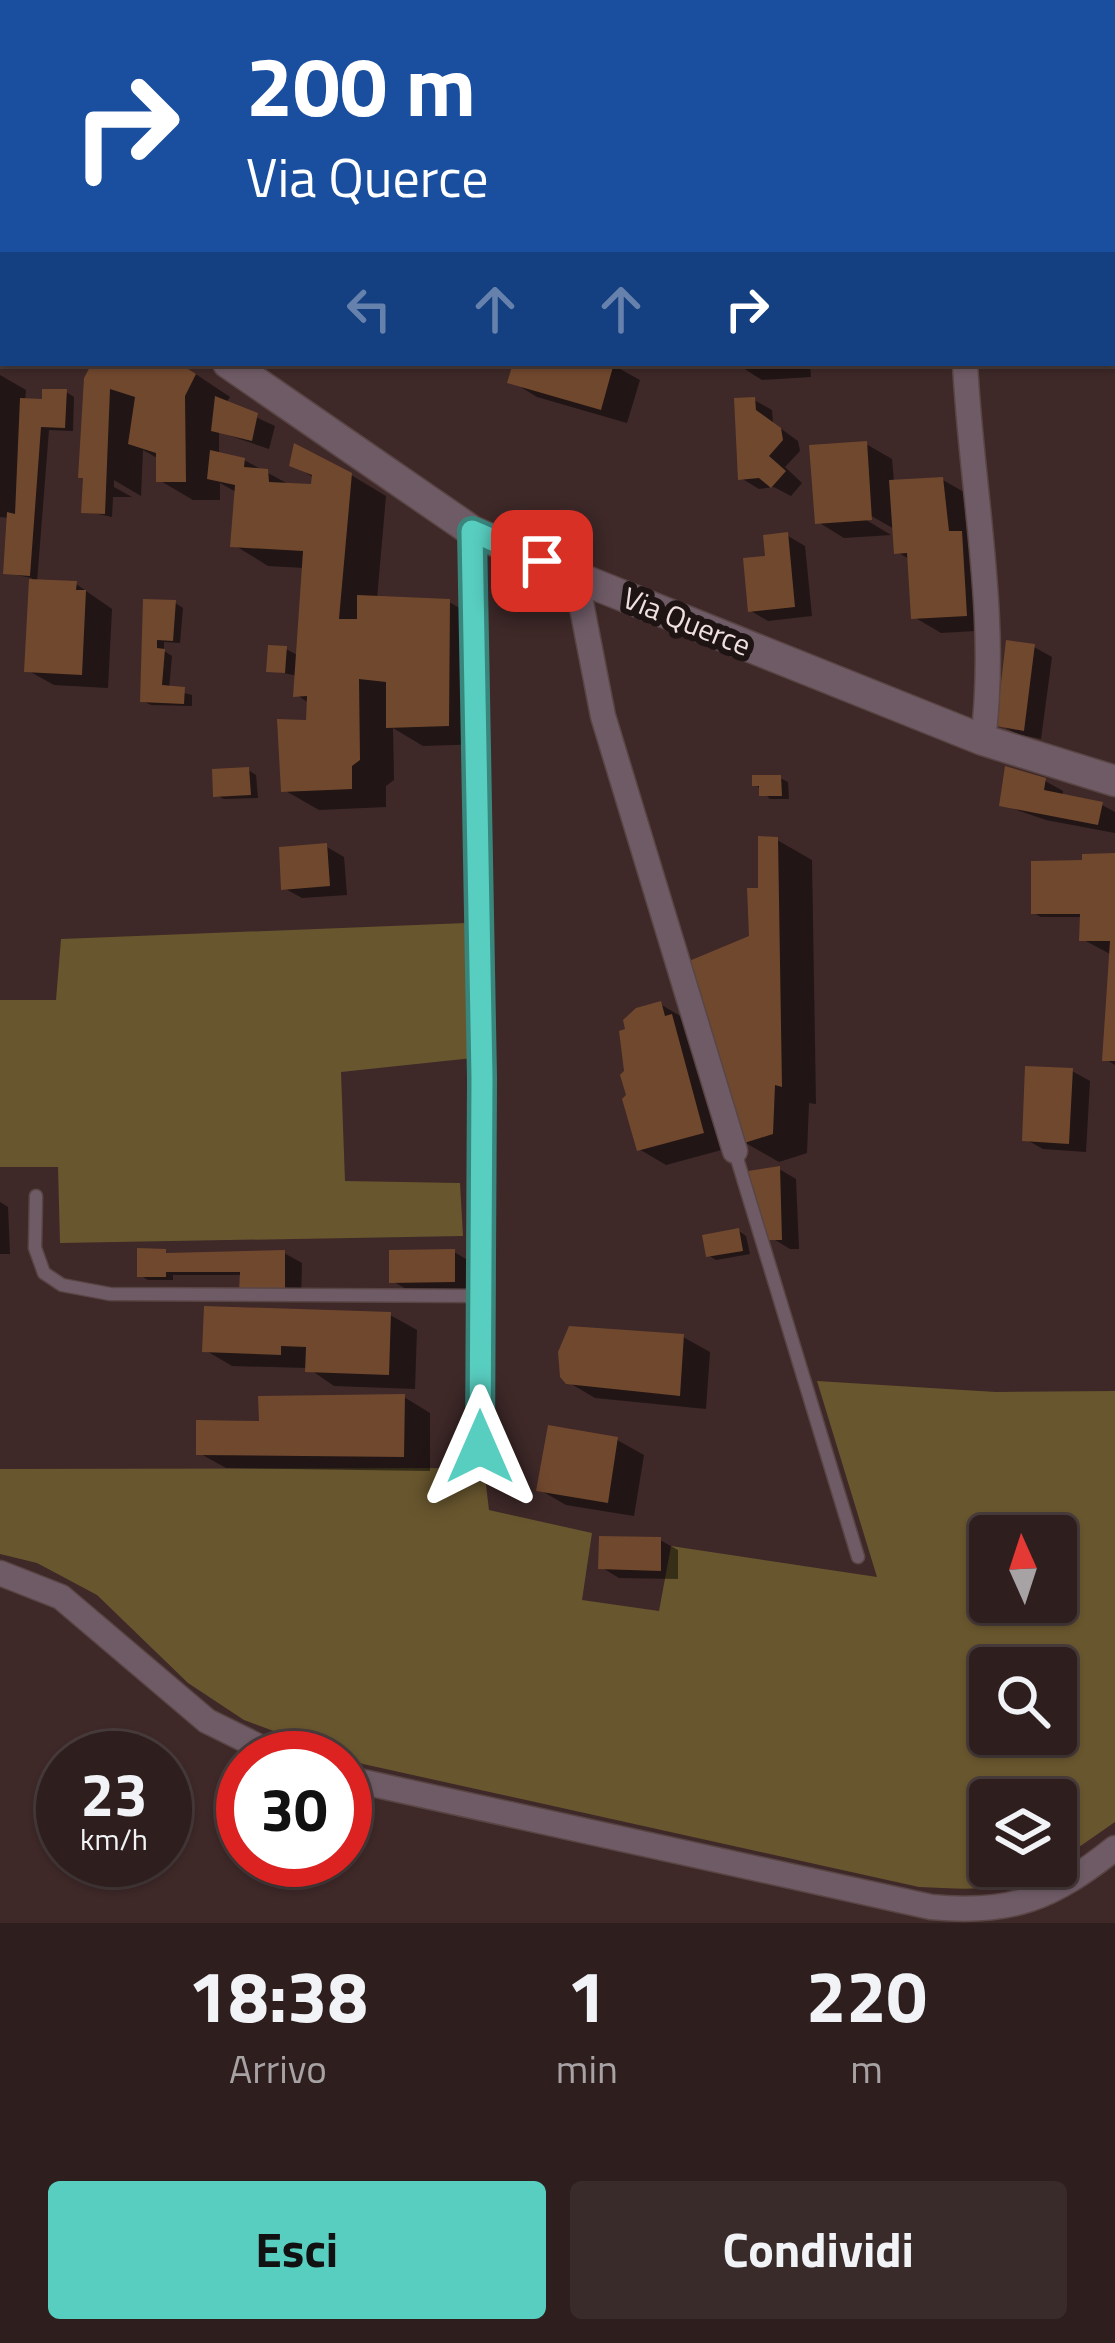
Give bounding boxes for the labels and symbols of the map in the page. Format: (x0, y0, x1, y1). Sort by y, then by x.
pin (491, 510, 593, 612)
street label: Via Querce (616, 574, 758, 668)
position arrow (417, 1384, 543, 1510)
north arrow (969, 1515, 1077, 1623)
speed limit sign: 30 (216, 1731, 372, 1887)

